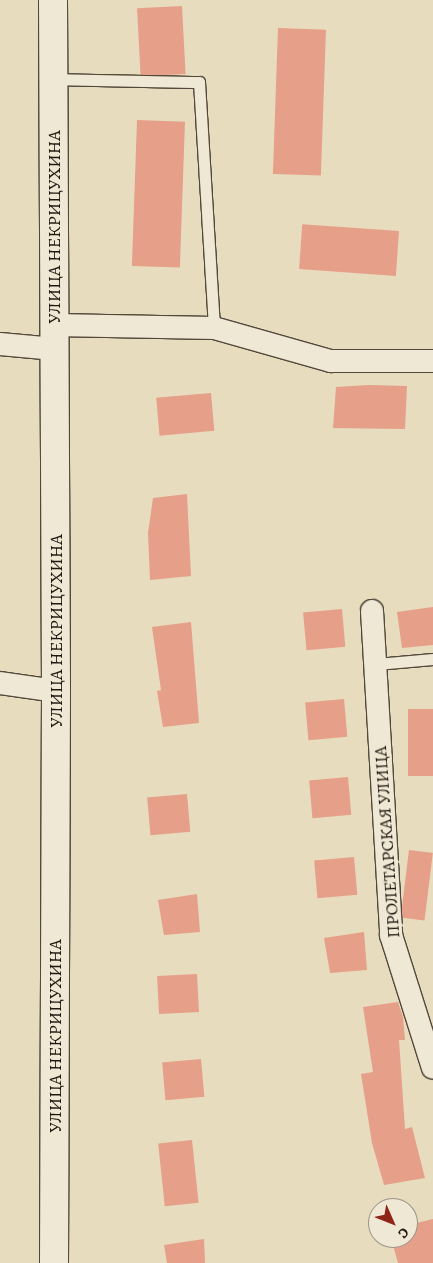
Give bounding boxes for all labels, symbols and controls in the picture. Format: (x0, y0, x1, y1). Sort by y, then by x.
street label: УЛИЦА НЕКРИЦУХИНА (43, 130, 65, 324)
street label: УЛИЦА НЕКРИЦУХИНА (45, 534, 67, 728)
street label: ПРОЛЕТАРСКАЯ УЛИЦА (370, 745, 404, 939)
street label: УЛИЦА НЕКРИЦУХИНА (44, 939, 66, 1133)
north arrow (368, 1198, 418, 1248)
text: С (394, 1223, 413, 1243)

